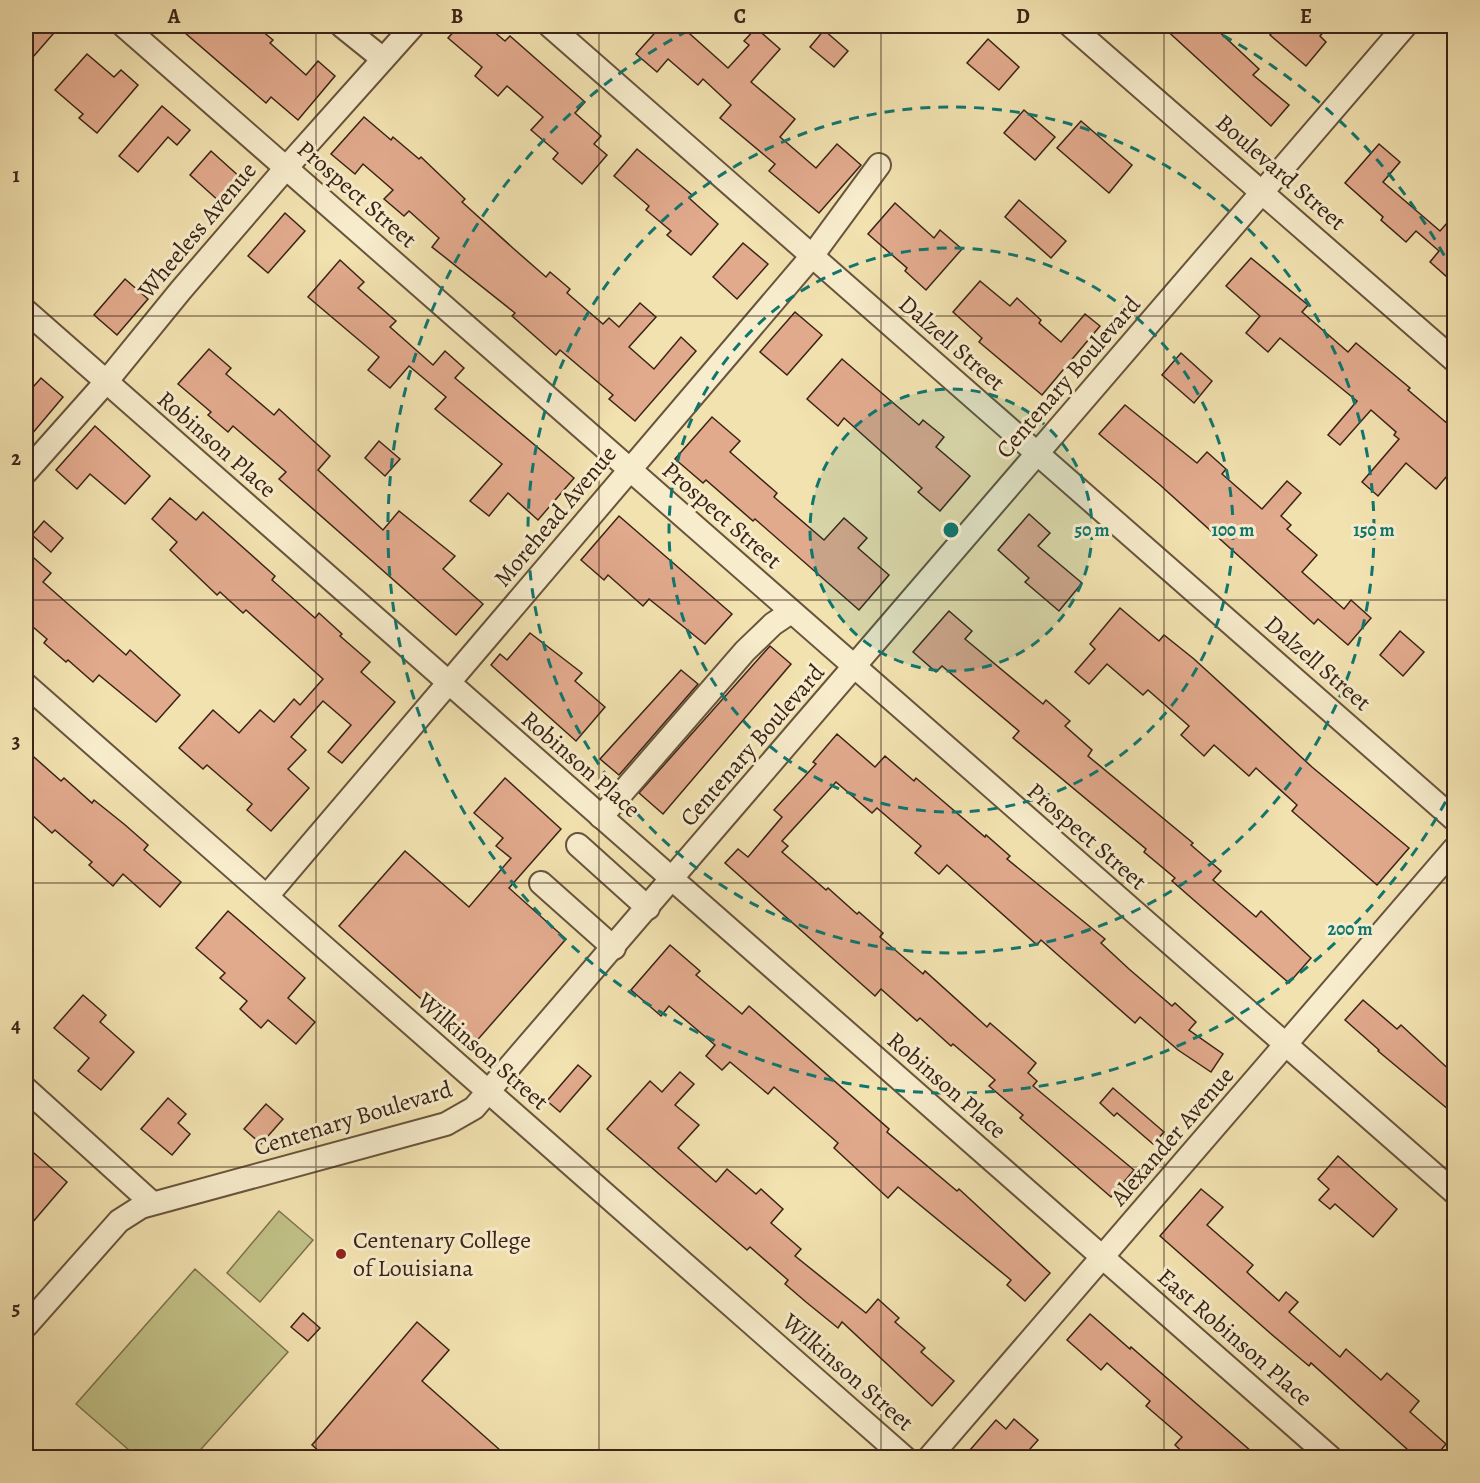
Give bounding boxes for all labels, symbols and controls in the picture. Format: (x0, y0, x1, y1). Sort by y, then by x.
text: A (167, 3, 181, 30)
text: B (451, 3, 463, 30)
text: C (734, 3, 746, 30)
text: D (1016, 3, 1030, 30)
text: E (1300, 3, 1312, 30)
street label: Boulevard Street (1209, 107, 1353, 237)
street label: Prospect Street (290, 133, 424, 255)
street label: Wheeless Avenue (130, 155, 263, 306)
text: 1 (12, 162, 20, 189)
street label: Dalzell Street (892, 288, 1012, 398)
street label: Centenary Boulevard (989, 289, 1148, 465)
street label: Robinson Place (151, 383, 283, 505)
street label: Morehead Avenue (486, 439, 624, 593)
text: 2 (11, 445, 21, 472)
street label: Prospect Street (655, 454, 789, 576)
text: 50 m (1075, 518, 1109, 542)
text: 100 m (1212, 518, 1254, 542)
text: 150 m (1353, 518, 1395, 542)
centre of rings (941, 520, 961, 540)
street label: Dalzell Street (1258, 608, 1378, 718)
street label: Centenary Boulevard (673, 657, 832, 833)
street label: Robinson Place (515, 703, 647, 825)
text: 3 (12, 728, 20, 755)
street label: Prospect Street (1020, 775, 1154, 897)
text: 200 m (1327, 917, 1373, 941)
street label: Wilkinson Street (410, 984, 556, 1117)
text: 4 (11, 1012, 21, 1039)
street label: Robinson Place (881, 1024, 1013, 1146)
street label: Alexander Avenue (1102, 1060, 1241, 1213)
street label: Centenary Boulevard (250, 1073, 456, 1163)
place label: Centenary College of Louisiana (353, 1224, 531, 1284)
marker: Centenary College of Louisiana (334, 1247, 348, 1261)
street label: East Robinson Place (1151, 1261, 1319, 1413)
text: 5 (12, 1295, 20, 1322)
street label: Wilkinson Street (775, 1305, 921, 1438)

